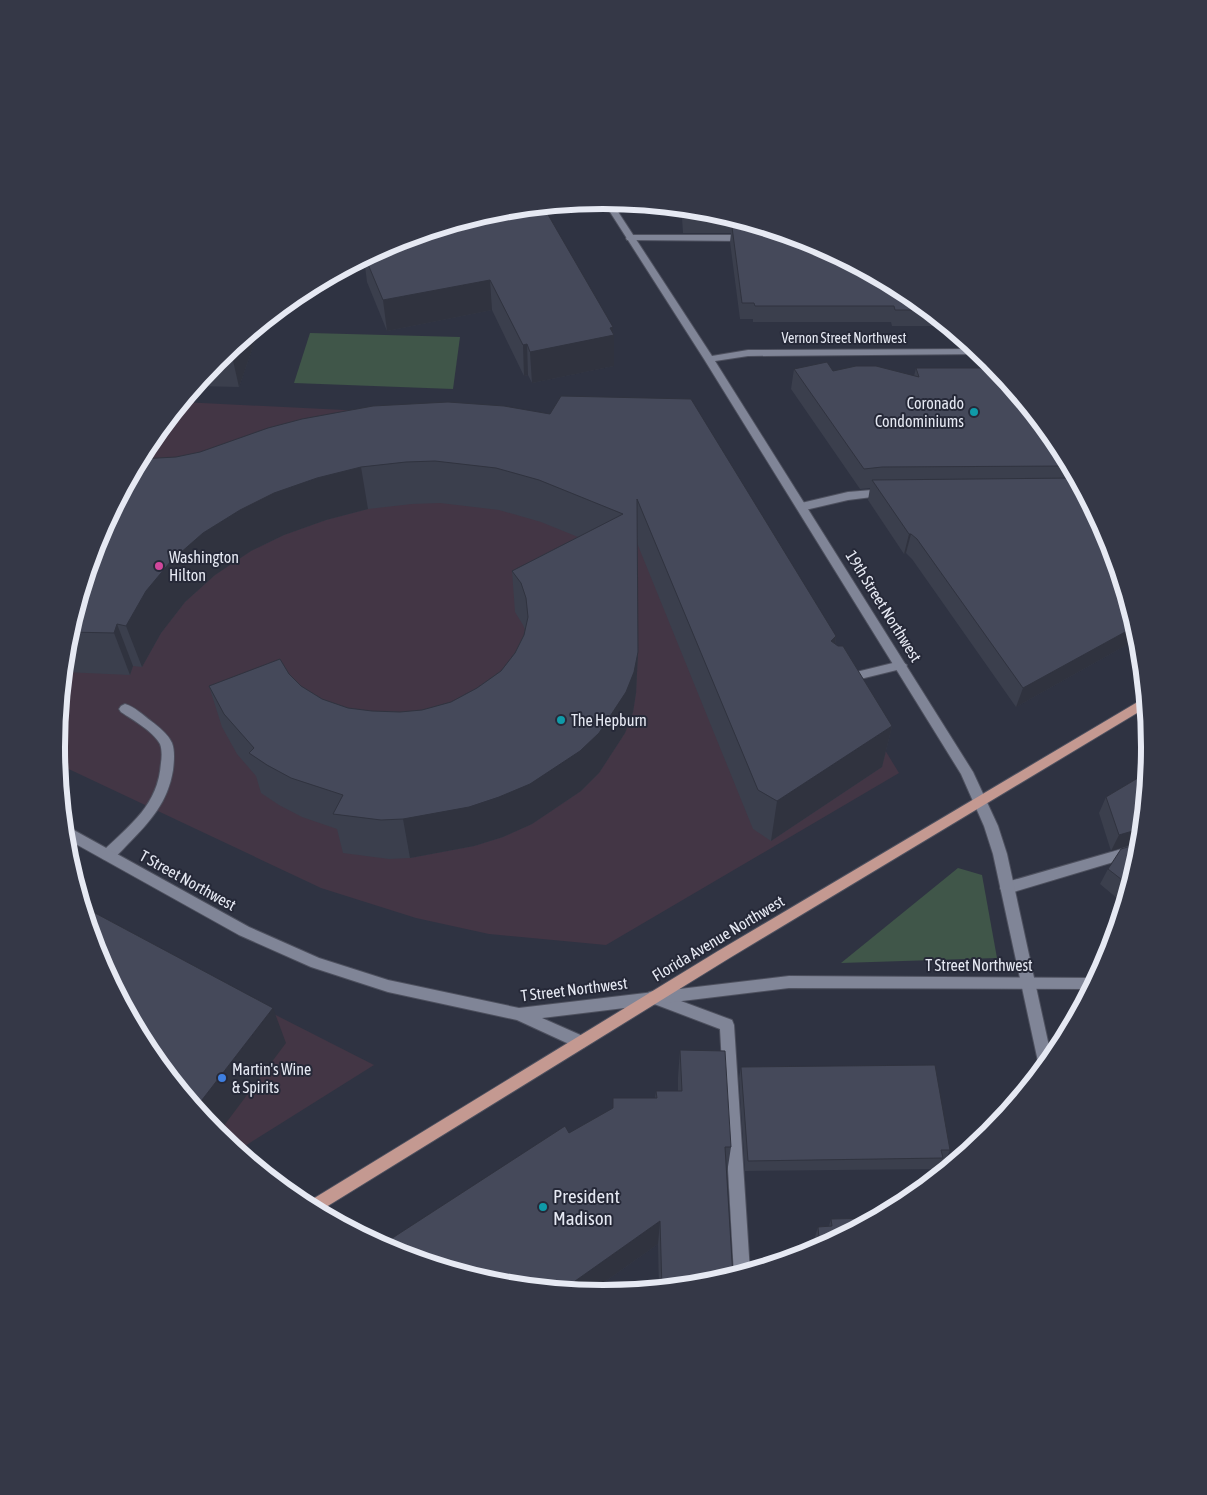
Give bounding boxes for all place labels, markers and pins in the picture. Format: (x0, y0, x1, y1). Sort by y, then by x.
place label: Coronado Condominiums (875, 394, 964, 430)
marker: Coronado Condominiums (968, 406, 980, 418)
place label: Washington Hilton (169, 548, 239, 584)
marker: Washington Hilton (153, 560, 165, 572)
place label: The Hepburn (571, 711, 647, 730)
marker: The Hepburn (555, 714, 567, 726)
place label: Martin's Wine & Spirits (232, 1060, 311, 1097)
marker: Martin's Wine & Spirits (216, 1072, 228, 1084)
place label: President Madison (553, 1185, 620, 1229)
marker: President Madison (537, 1201, 549, 1213)

